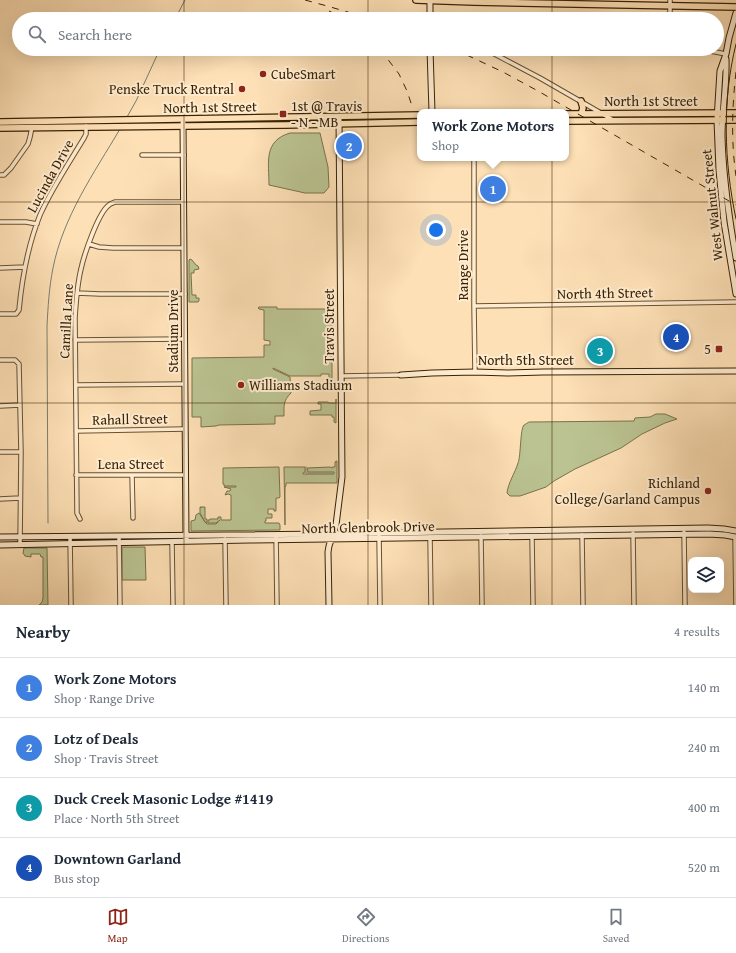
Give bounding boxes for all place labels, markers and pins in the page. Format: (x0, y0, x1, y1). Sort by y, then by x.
place label: CubeSmart (271, 64, 336, 84)
marker: CubeSmart (258, 69, 268, 79)
place label: Penske Truck Rentral (109, 79, 234, 99)
marker: Penske Truck Rentral (237, 84, 247, 94)
place label: 1st @ Travis - N - MB (291, 96, 362, 132)
marker: 1st @ Travis - N - MB (278, 109, 288, 119)
pin: 2 (336, 131, 362, 161)
pin: 1 (480, 174, 506, 204)
pin: 4 (663, 322, 689, 352)
pin: 3 (587, 336, 613, 366)
place label: 5 (704, 339, 711, 359)
marker: 5 (714, 344, 724, 354)
place label: Williams Stadium (249, 375, 353, 395)
marker: Williams Stadium (236, 380, 246, 390)
place label: Richland College/Garland Campus (555, 473, 701, 509)
marker: Richland College/Garland Campus (703, 486, 713, 496)

